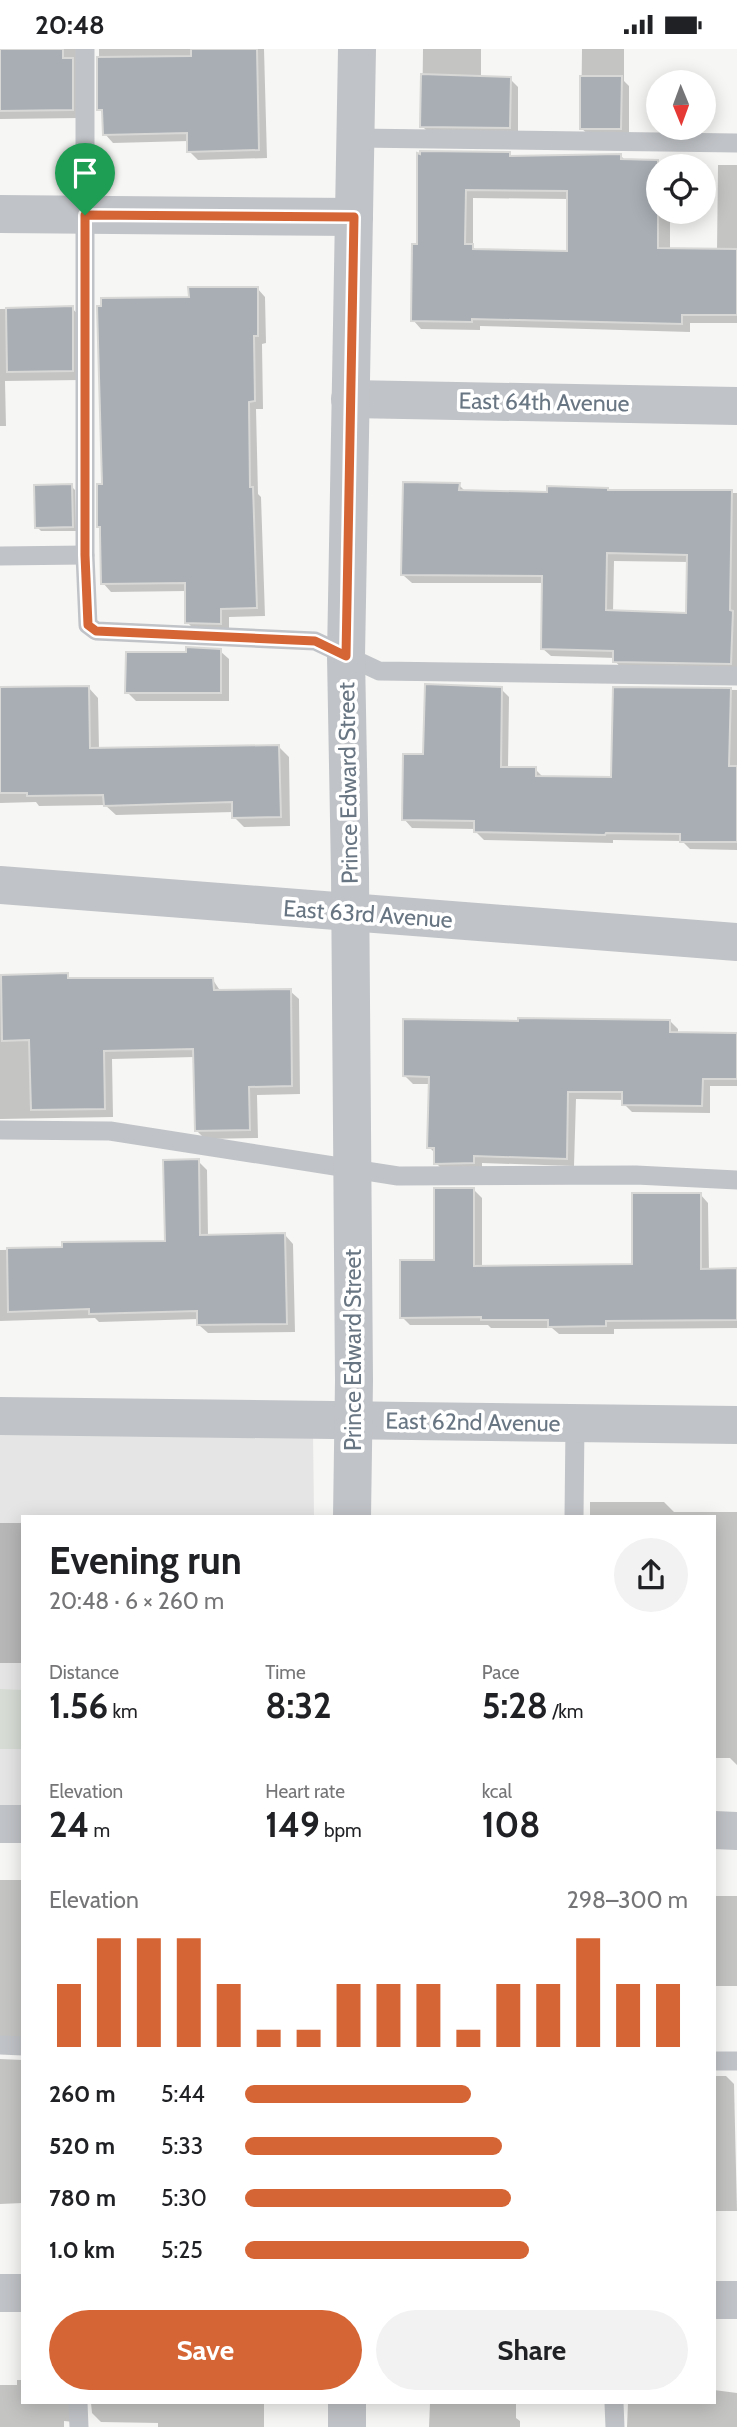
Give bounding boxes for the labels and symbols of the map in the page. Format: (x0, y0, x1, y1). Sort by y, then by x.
north arrow (646, 70, 716, 140)
pin (55, 143, 115, 215)
street label: East 64th Avenue (458, 387, 630, 417)
street label: Prince Edward Street (332, 682, 364, 884)
street label: East 63rd Avenue (282, 894, 454, 934)
street label: Prince Edward Street (339, 1249, 367, 1451)
street label: East 62nd Avenue (385, 1406, 561, 1438)

